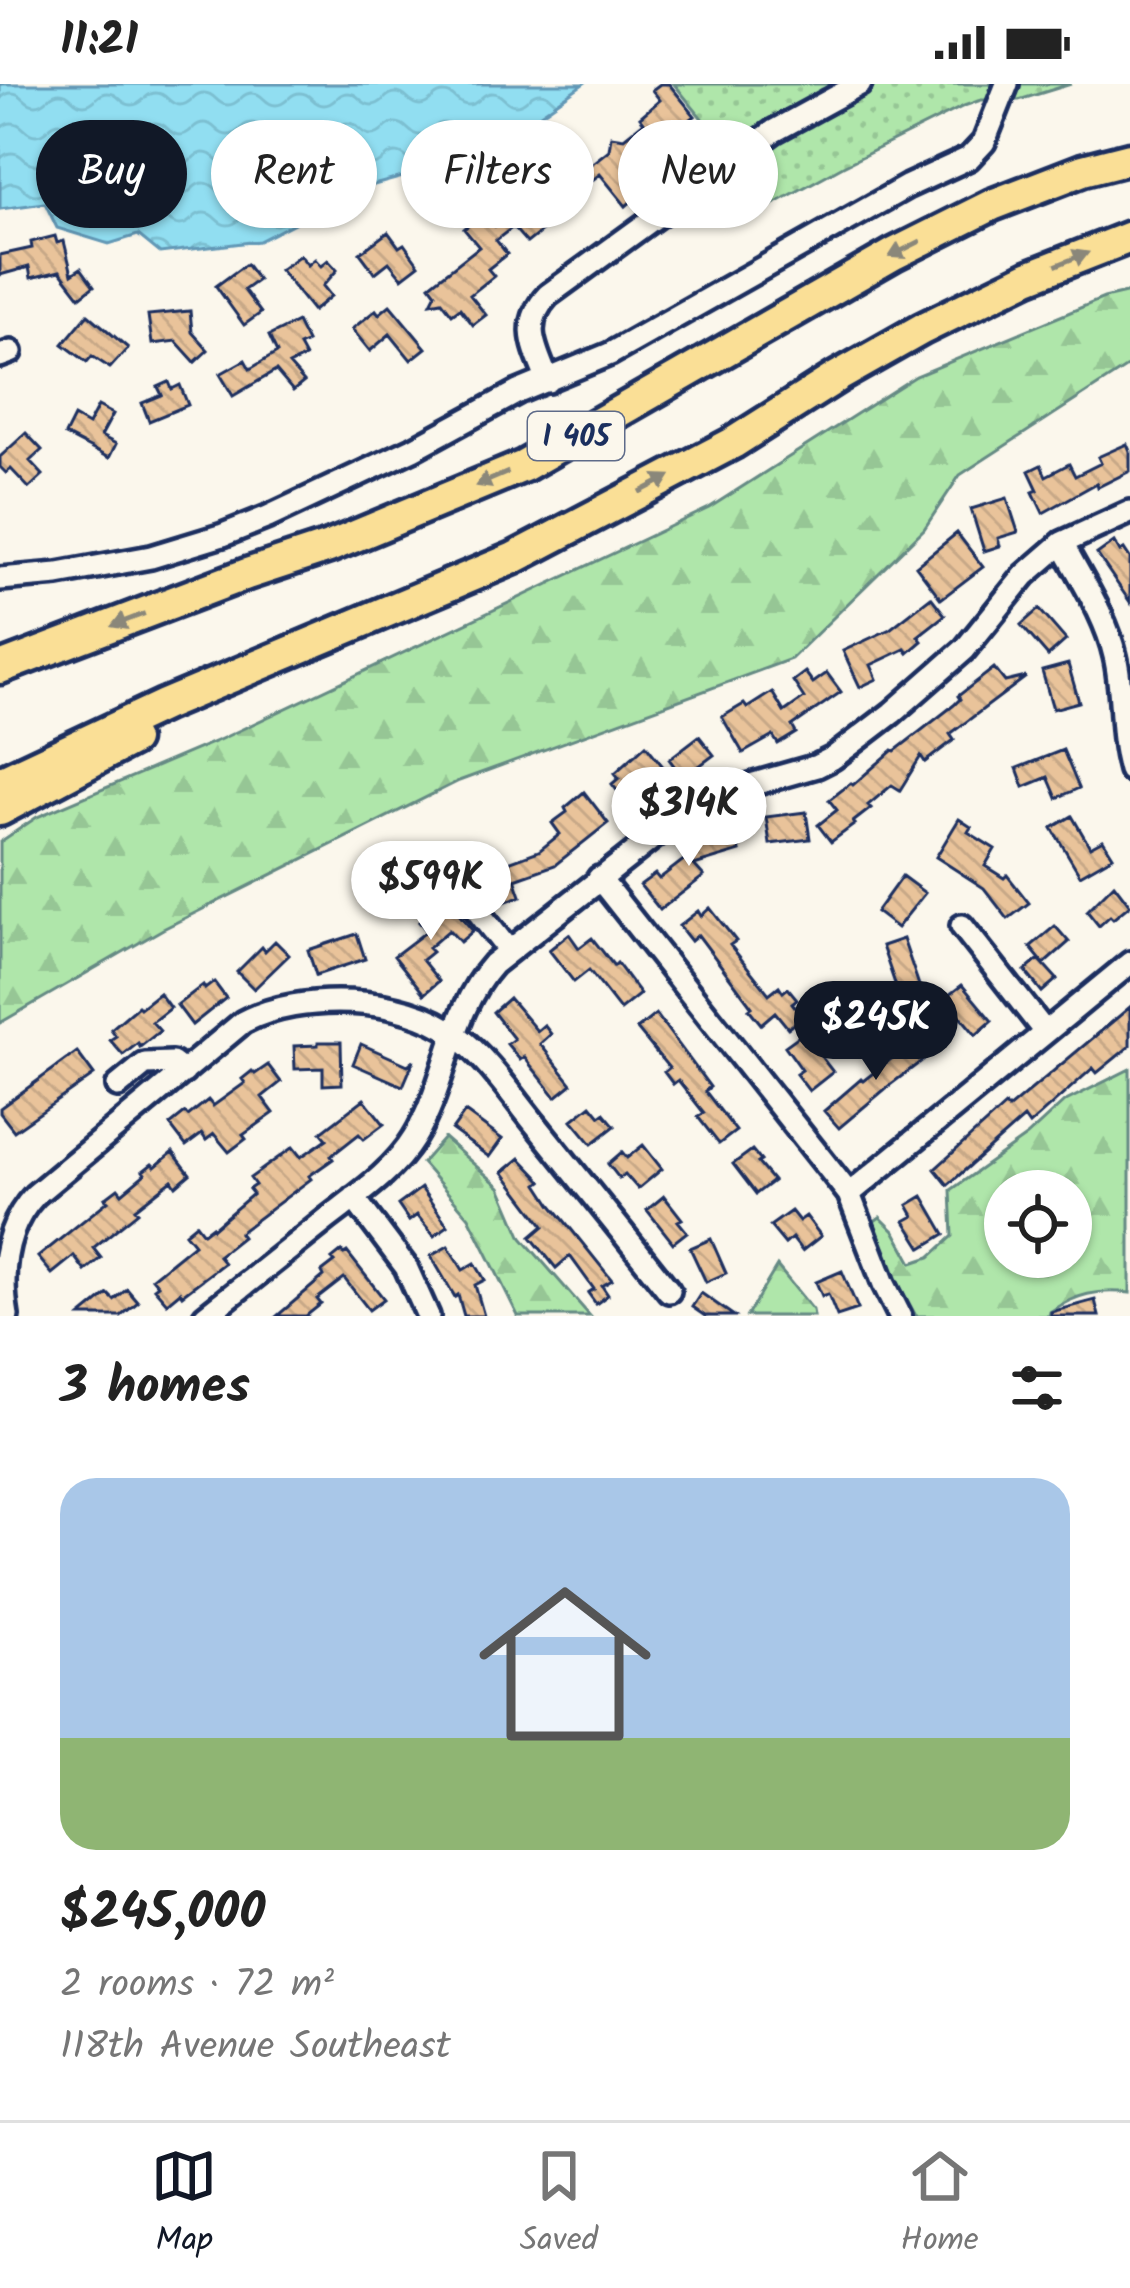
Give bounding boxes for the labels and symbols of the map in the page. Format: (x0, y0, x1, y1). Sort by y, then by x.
one-way arrow (888, 238, 923, 258)
one-way arrow (1054, 249, 1090, 268)
road number: I 405 (528, 412, 624, 460)
one-way arrow (473, 470, 509, 489)
one-way arrow (638, 474, 673, 495)
one-way arrow (110, 612, 146, 630)
pin: $314K (605, 767, 773, 869)
pin: $599K (347, 841, 515, 943)
pin: $245K (792, 981, 960, 1083)

